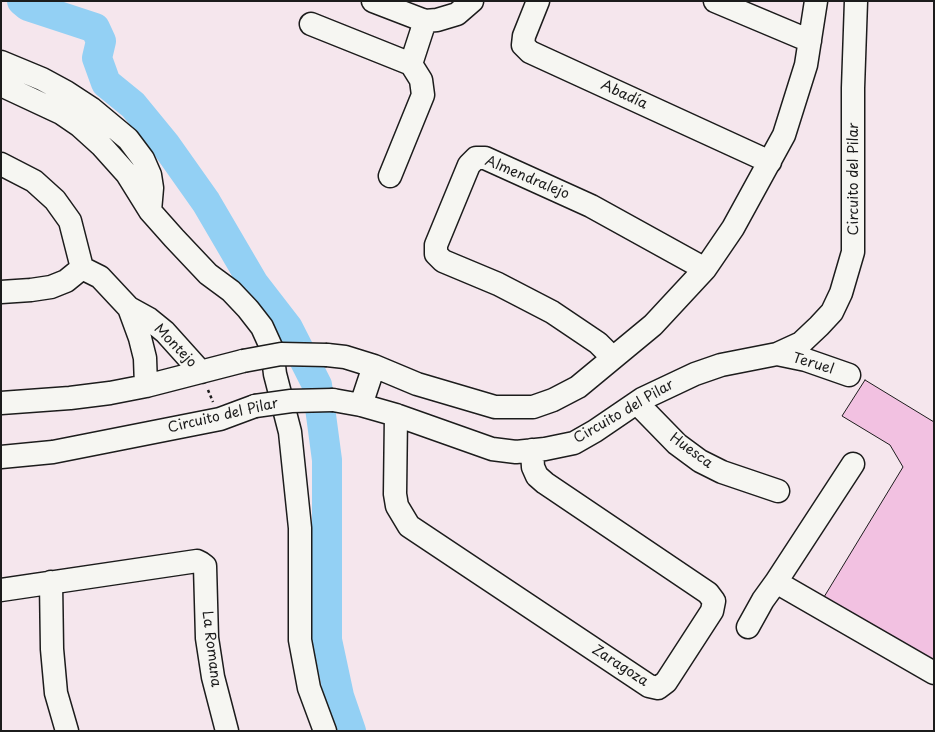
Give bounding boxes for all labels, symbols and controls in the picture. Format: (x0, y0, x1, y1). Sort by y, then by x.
street label: Abadía (598, 77, 650, 113)
street label: Circuito del Pilar (846, 123, 862, 235)
street label: Almendralejo (482, 153, 572, 203)
street label: Montejo (150, 321, 200, 371)
street label: Teruel (790, 350, 836, 378)
street label: Circuito del Pilar (571, 377, 677, 447)
street label: Circuito del Pilar (166, 395, 280, 437)
street label: Huesca (666, 430, 716, 472)
street label: La Romana (198, 610, 224, 688)
street label: Zaragoza (589, 642, 651, 690)

